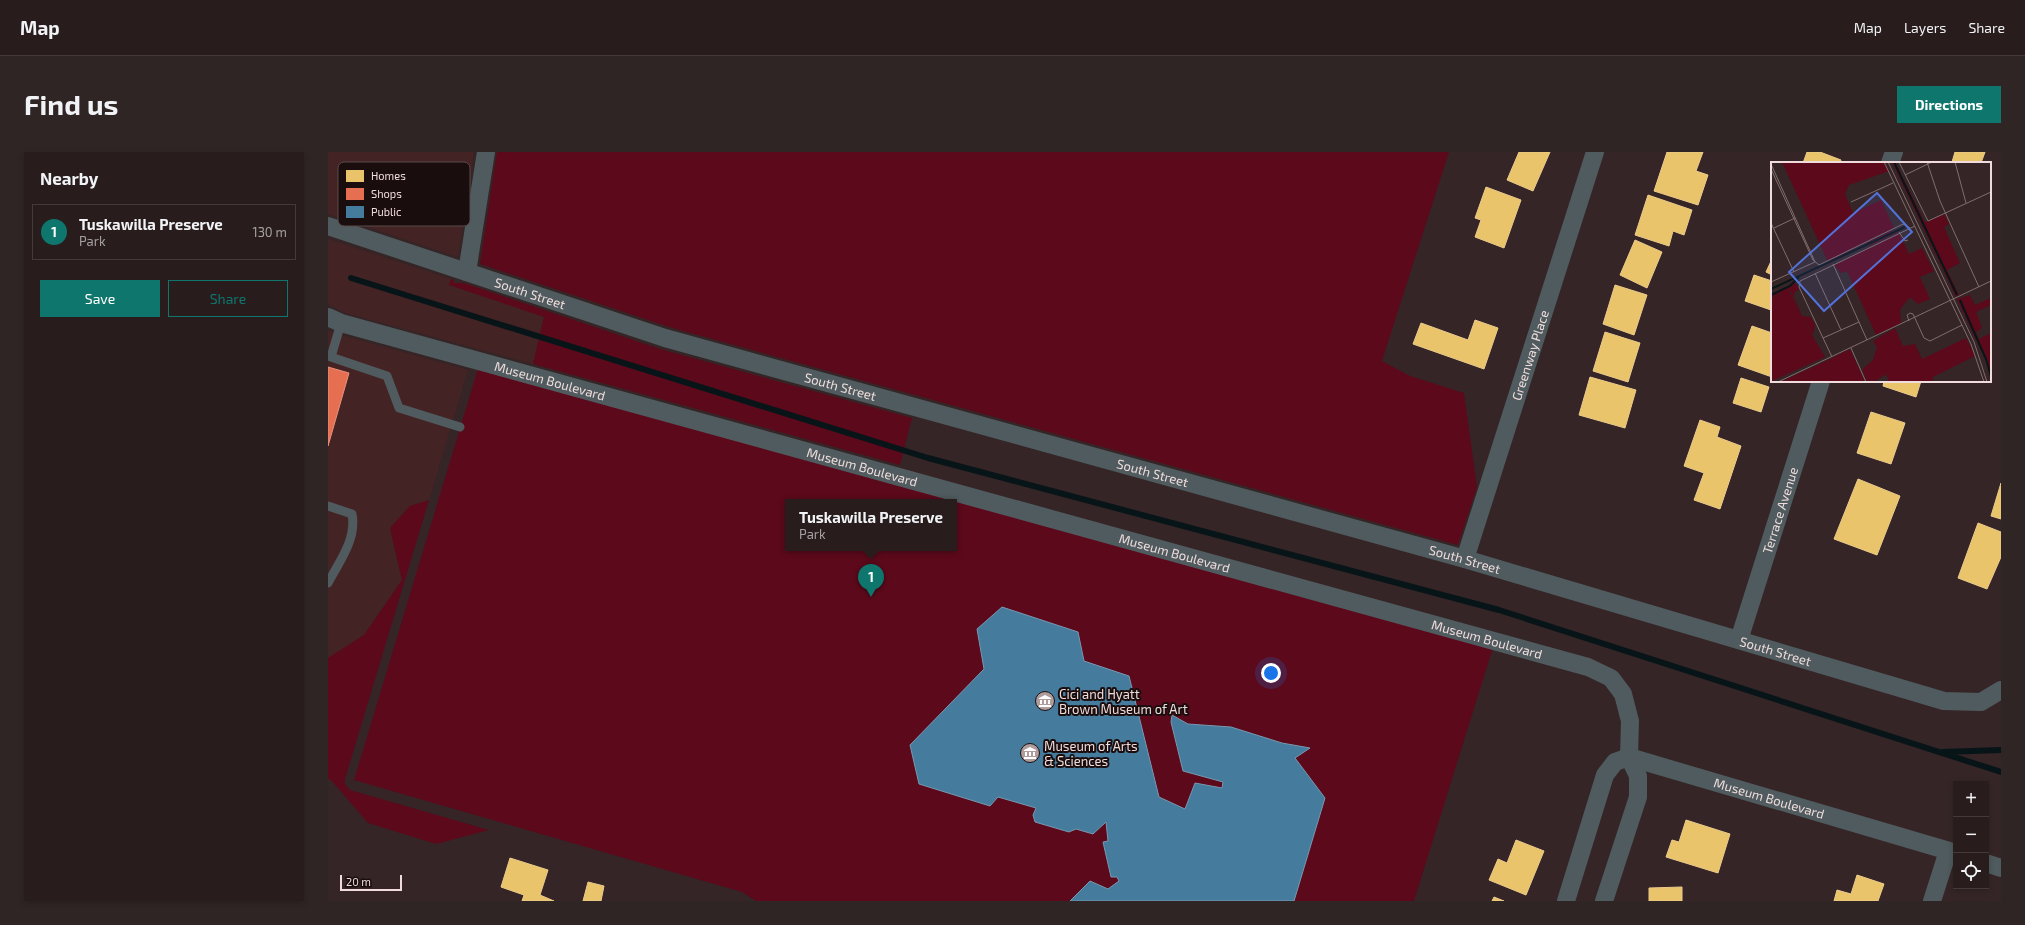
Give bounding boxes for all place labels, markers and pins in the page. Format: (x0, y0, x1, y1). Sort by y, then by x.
pin: 1 (858, 564, 884, 597)
place label: Cici and Hyatt Brown Museum of Art (1059, 686, 1188, 717)
museum icon: Cici and Hyatt Brown Museum of Art (1034, 690, 1056, 712)
place label: Museum of Arts & Sciences (1044, 738, 1138, 769)
museum icon: Museum of Arts & Sciences (1019, 742, 1041, 764)

